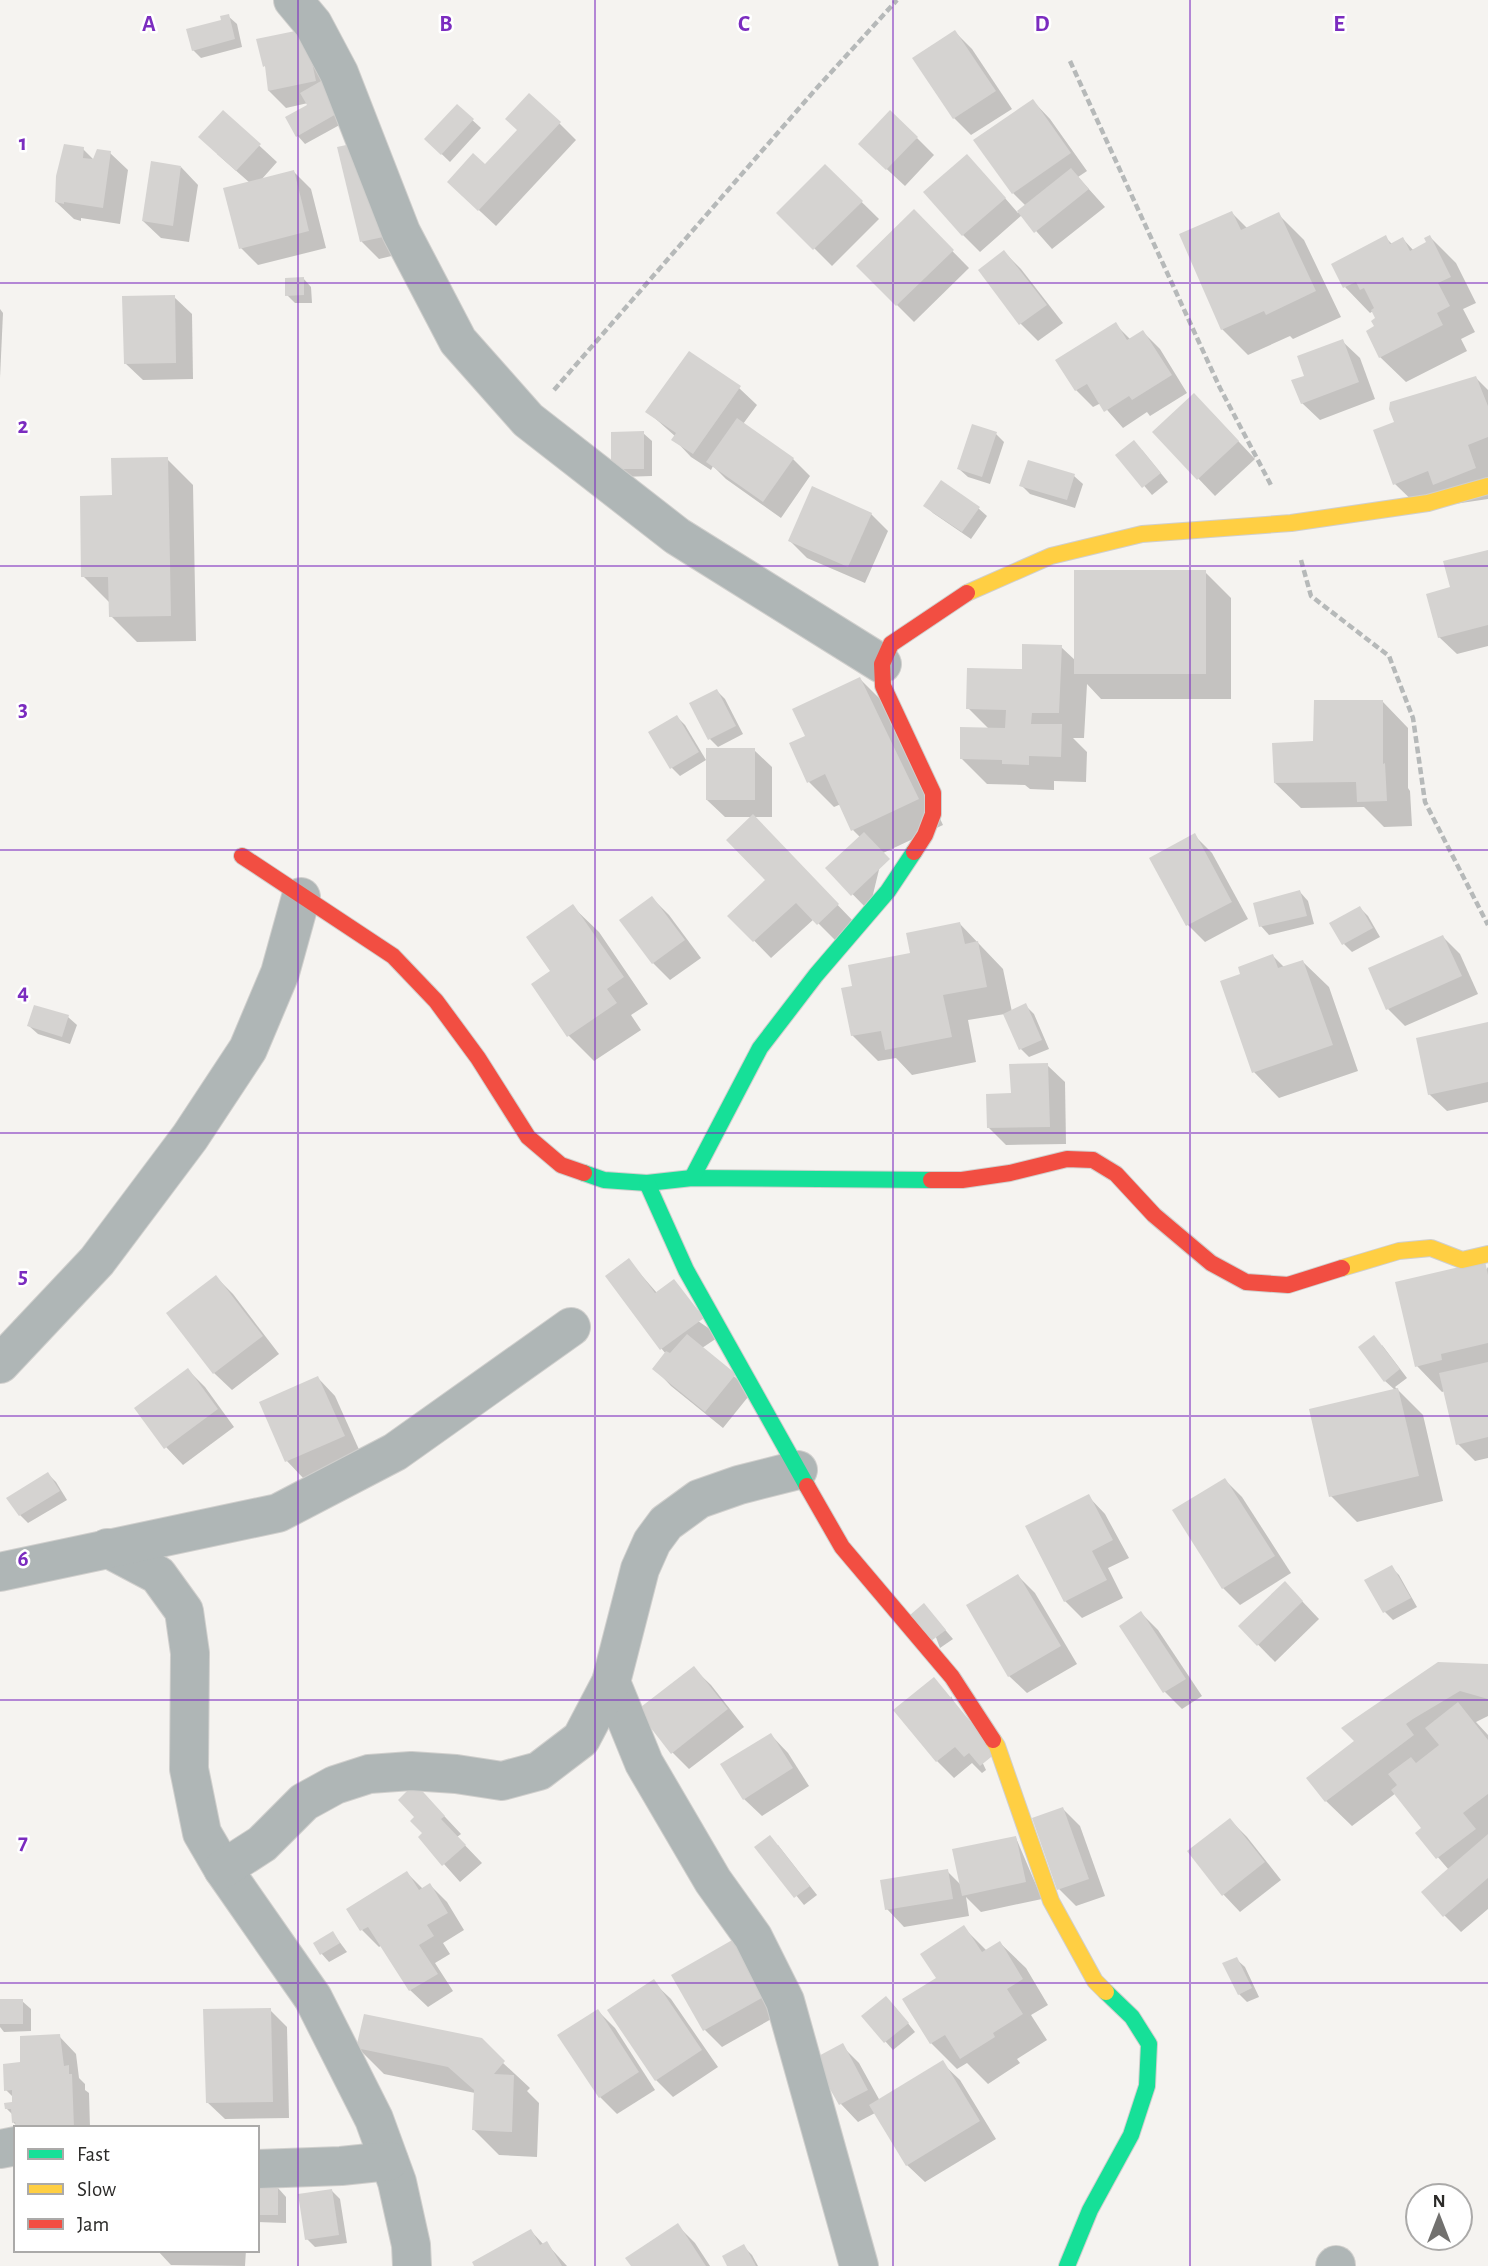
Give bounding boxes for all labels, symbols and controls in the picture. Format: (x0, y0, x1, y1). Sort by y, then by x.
text: A (142, 13, 156, 36)
text: B (439, 13, 453, 36)
text: C (738, 13, 750, 36)
text: D (1034, 13, 1050, 36)
text: E (1333, 13, 1345, 36)
text: 1 (19, 132, 27, 155)
text: 2 (18, 415, 29, 438)
text: 3 (18, 698, 28, 721)
text: 4 (17, 981, 29, 1004)
text: 5 (18, 1265, 28, 1288)
text: 6 (17, 1548, 29, 1571)
text: 7 (18, 1831, 28, 1854)
legend (14, 2126, 259, 2252)
text: Fast (77, 2144, 110, 2165)
text: Slow (77, 2179, 116, 2200)
north arrow (1404, 2182, 1474, 2252)
text: N (1432, 2192, 1446, 2211)
text: Jam (77, 2214, 109, 2235)

